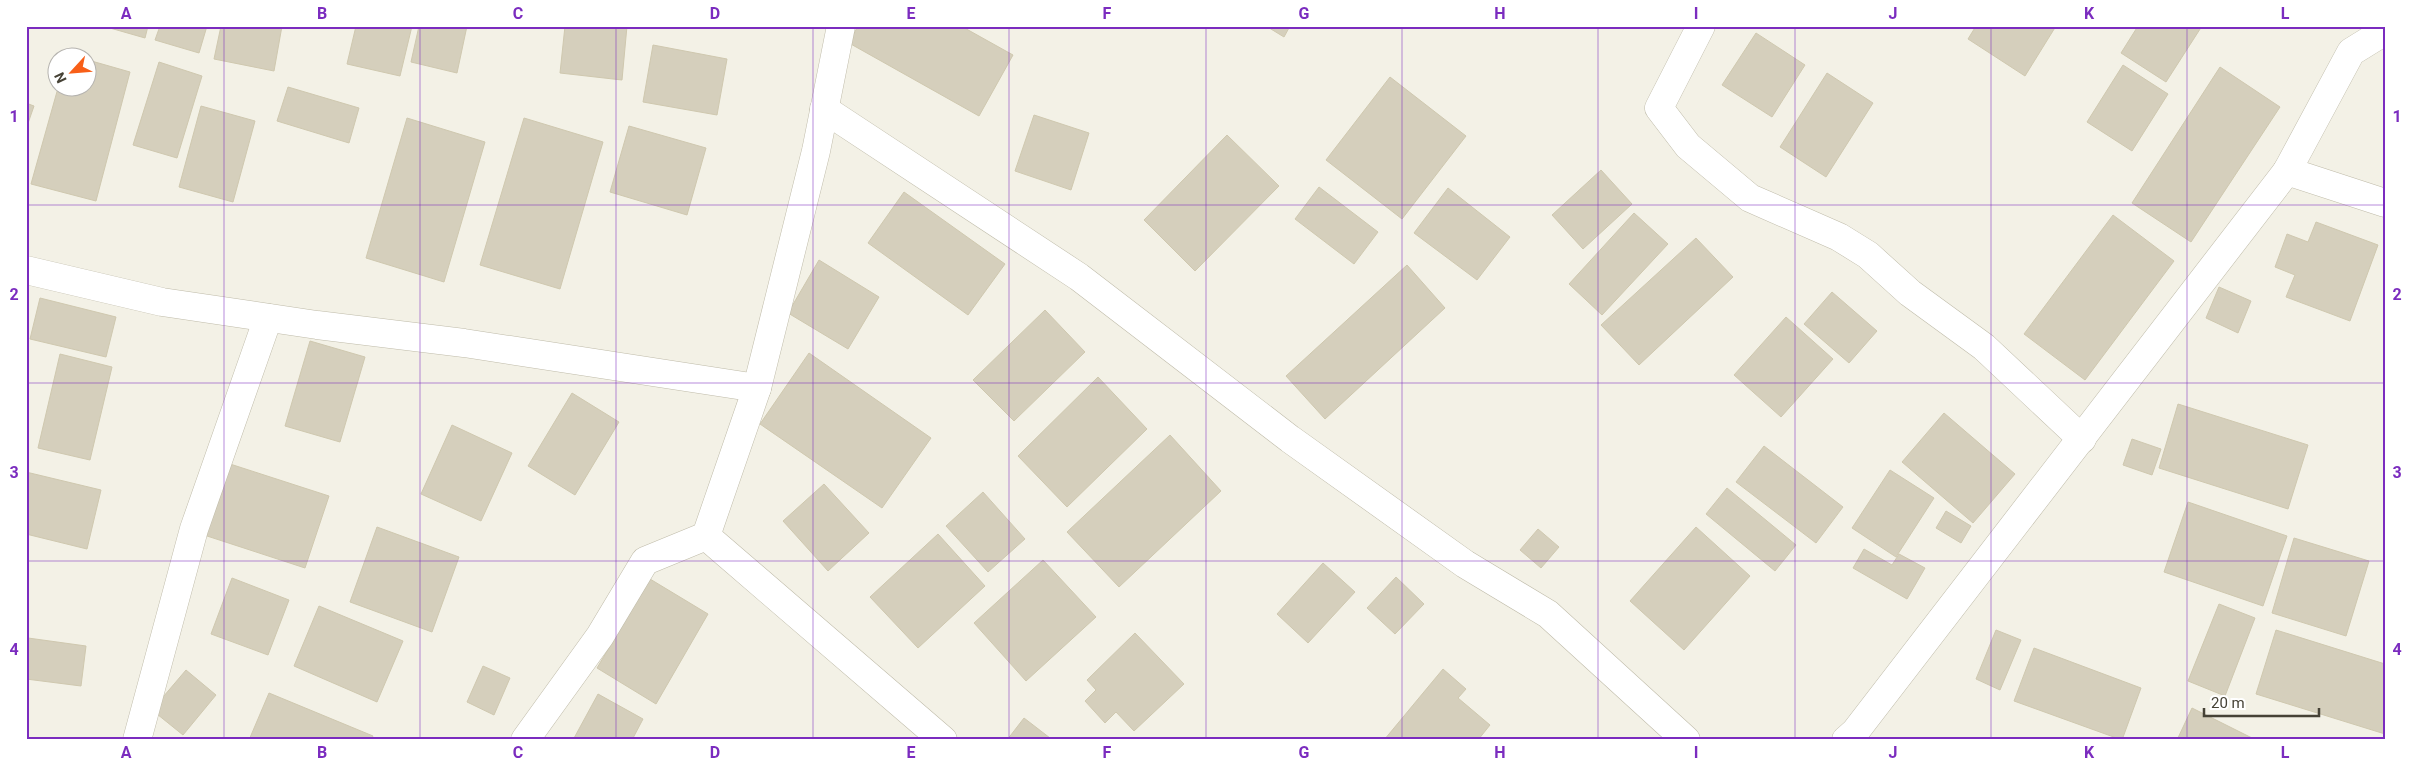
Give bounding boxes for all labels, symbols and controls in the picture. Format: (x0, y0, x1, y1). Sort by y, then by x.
text: A (121, 4, 132, 23)
text: B (317, 4, 327, 23)
text: C (513, 4, 523, 23)
text: D (710, 4, 720, 23)
text: E (907, 4, 916, 23)
text: F (1103, 4, 1112, 23)
text: G (1299, 4, 1310, 23)
text: H (1494, 4, 1506, 23)
text: I (1694, 4, 1698, 23)
text: J (1889, 4, 1897, 23)
text: K (2084, 4, 2095, 23)
text: L (2281, 4, 2290, 23)
north arrow (48, 48, 98, 98)
text: N (51, 70, 70, 86)
text: 1 (9, 107, 19, 126)
text: 1 (2392, 107, 2402, 126)
text: 2 (9, 285, 19, 304)
text: 2 (2392, 285, 2402, 304)
text: 3 (9, 463, 19, 482)
text: 3 (2392, 463, 2402, 482)
text: 4 (9, 640, 19, 659)
text: 4 (2392, 640, 2402, 659)
scale bar (2204, 686, 2318, 718)
text: 20 m (2211, 694, 2245, 712)
text: A (121, 743, 132, 762)
text: B (317, 743, 327, 762)
text: C (513, 743, 523, 762)
text: D (710, 743, 720, 762)
text: E (907, 743, 916, 762)
text: F (1103, 743, 1112, 762)
text: G (1299, 743, 1310, 762)
text: H (1494, 743, 1506, 762)
text: I (1694, 743, 1698, 762)
text: J (1889, 743, 1897, 762)
text: K (2084, 743, 2095, 762)
text: L (2281, 743, 2290, 762)

